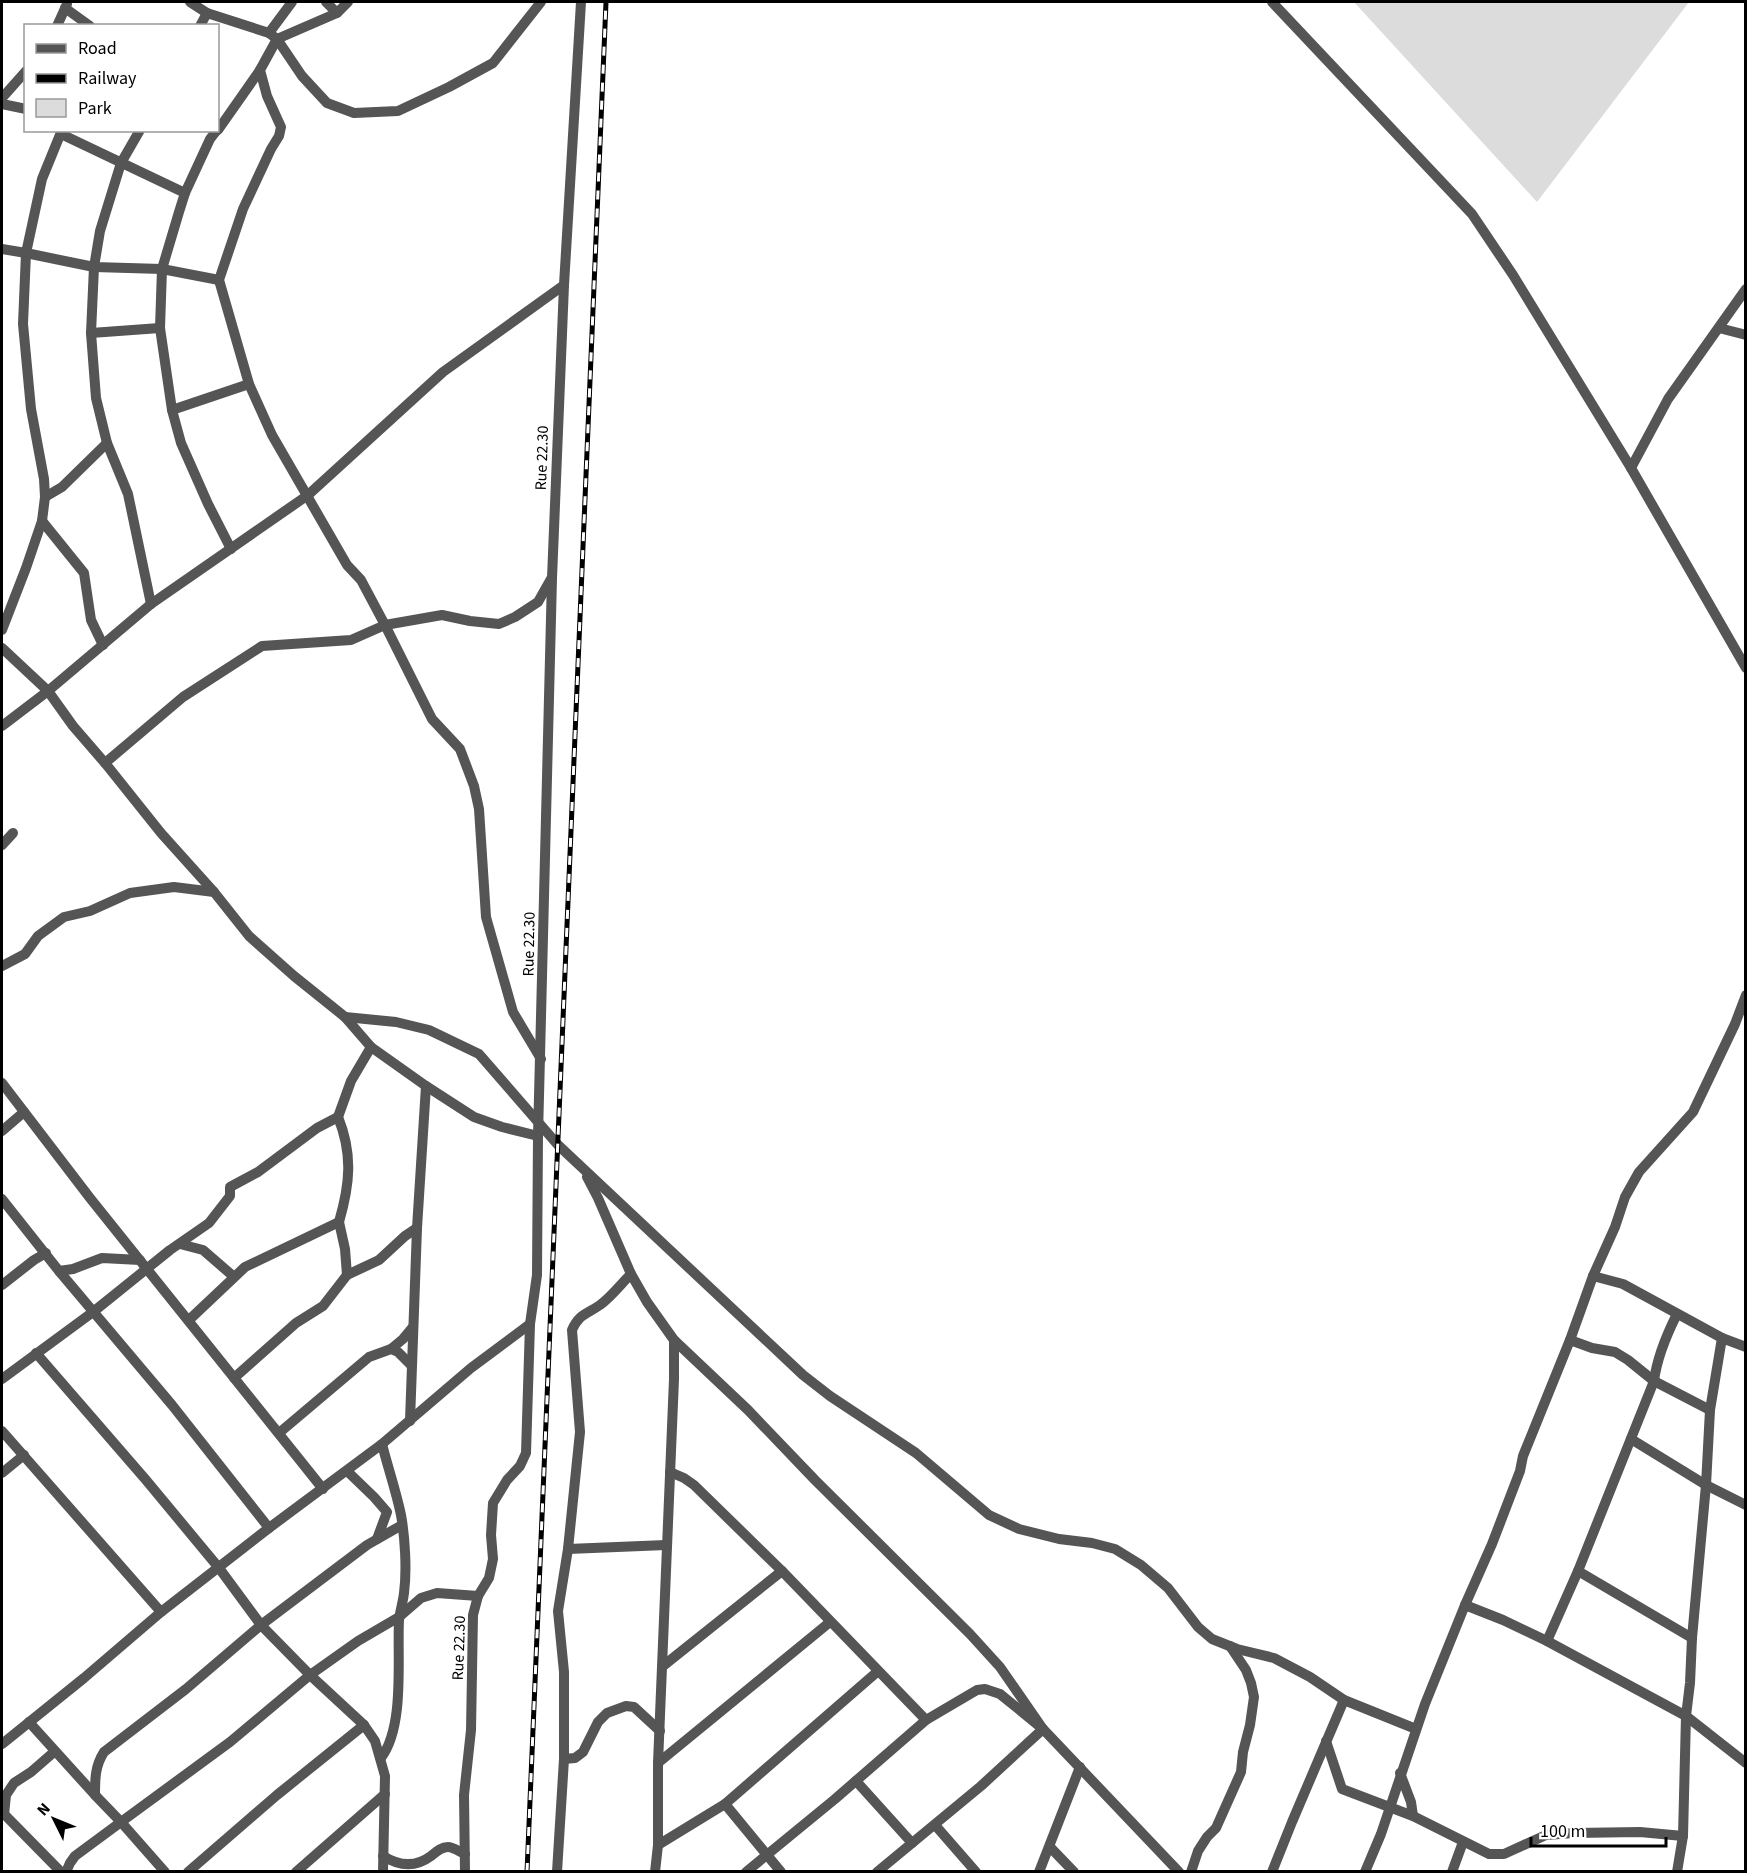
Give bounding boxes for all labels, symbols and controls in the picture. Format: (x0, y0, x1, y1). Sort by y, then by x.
legend (24, 24, 219, 132)
text: Road (78, 36, 117, 61)
text: Railway (78, 66, 137, 91)
text: Park (78, 96, 112, 121)
street label: Rue 22.30 (530, 425, 554, 491)
street label: Rue 22.30 (517, 911, 541, 977)
street label: Rue 22.30 (447, 1615, 471, 1681)
north arrow (24, 1789, 84, 1849)
text: N (32, 1798, 55, 1821)
scale bar (1531, 1810, 1666, 1848)
text: 100 m (1540, 1819, 1585, 1844)

